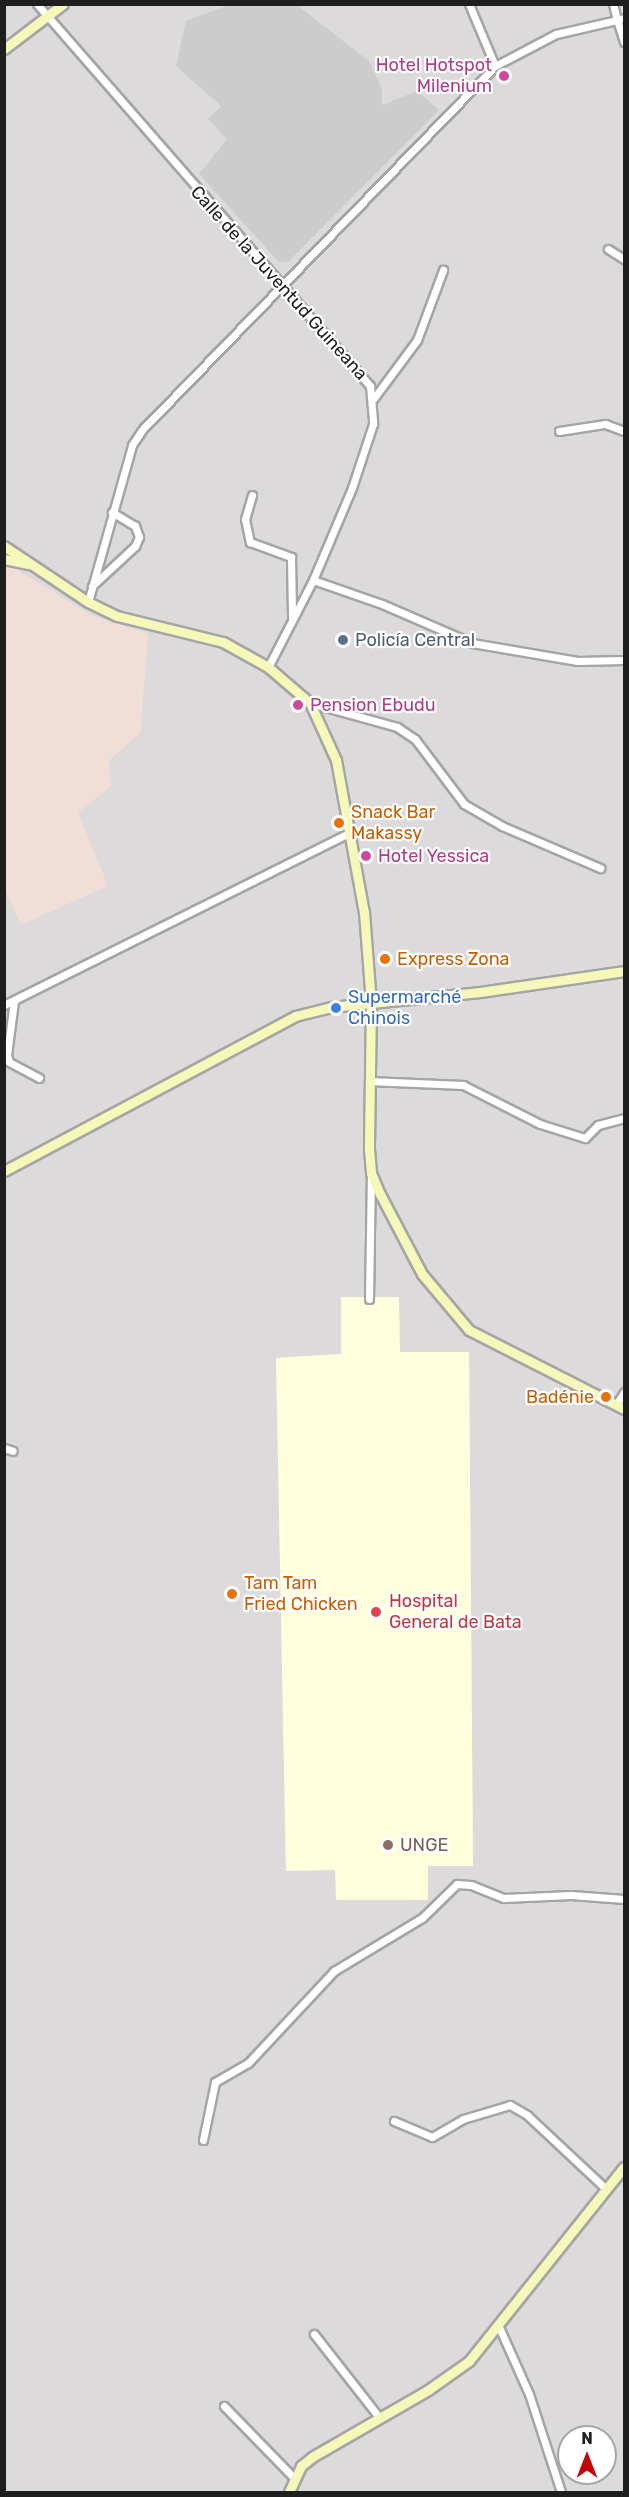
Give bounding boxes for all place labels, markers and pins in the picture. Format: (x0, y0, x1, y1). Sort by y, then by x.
place label: Hotel Hotspot Milenium (376, 55, 492, 98)
marker: Hotel Hotspot Milenium (497, 69, 511, 83)
place label: Policía Central (355, 629, 475, 651)
marker: Policía Central (336, 633, 350, 647)
place label: Pension Ebudu (310, 694, 436, 716)
marker: Pension Ebudu (291, 698, 305, 712)
place label: Snack Bar Makassy (351, 802, 435, 844)
marker: Snack Bar Makassy (332, 816, 346, 830)
place label: Hotel Yessica (378, 845, 490, 867)
marker: Hotel Yessica (359, 849, 373, 863)
place label: Express Zona (397, 948, 510, 970)
marker: Express Zona (378, 952, 392, 966)
place label: Supermarché Chinois (348, 987, 461, 1030)
marker: Supermarché Chinois (329, 1001, 343, 1015)
place label: Badénie (526, 1386, 594, 1408)
marker: Badénie (599, 1390, 613, 1404)
place label: Tam Tam Fried Chicken (244, 1573, 358, 1616)
marker: Tam Tam Fried Chicken (225, 1587, 239, 1601)
place label: Hospital General de Bata (389, 1591, 522, 1634)
marker: Hospital General de Bata (367, 1603, 385, 1621)
place label: UNGE (400, 1834, 448, 1856)
marker: UNGE (381, 1838, 395, 1852)

